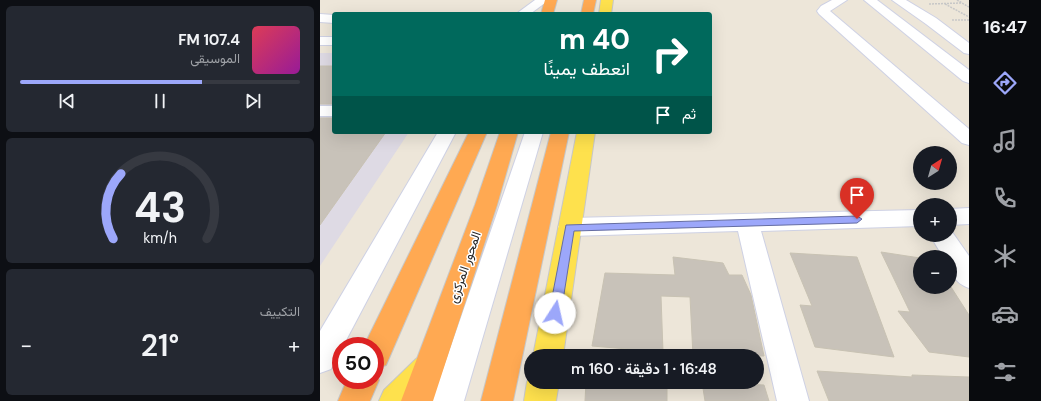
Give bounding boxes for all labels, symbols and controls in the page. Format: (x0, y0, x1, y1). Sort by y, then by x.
text: 16:47 (983, 15, 1027, 39)
text: 40 m (559, 21, 630, 58)
icon: right (644, 28, 696, 80)
text: 107.4 FM (178, 30, 240, 50)
text: الموسيقى (190, 50, 240, 67)
text: انعطف يمينًا (544, 57, 630, 81)
icon: directions (991, 69, 1019, 97)
icon: previous (56, 90, 78, 112)
icon: pause (149, 90, 171, 112)
icon: next (242, 90, 264, 112)
icon: arrive (652, 104, 674, 126)
text: ثم (682, 104, 696, 124)
icon: music (991, 127, 1019, 155)
north arrow (913, 146, 957, 190)
map controls (913, 146, 957, 294)
pin (840, 178, 874, 219)
text: 43 (134, 180, 186, 234)
icon: arrive (846, 184, 868, 206)
icon: phone (991, 184, 1019, 212)
button: + (913, 198, 957, 242)
text: km/h (143, 228, 177, 246)
street label: المحور المركزى (444, 229, 485, 305)
icon: climate (991, 242, 1019, 270)
button: − (913, 250, 957, 294)
position arrow (534, 292, 576, 334)
icon: car (991, 300, 1019, 328)
text: التكييف (260, 303, 300, 320)
text: 21° (141, 326, 179, 365)
text: − (20, 331, 32, 360)
text: + (288, 331, 300, 360)
speed limit sign: 50 (332, 337, 384, 389)
icon: filters (991, 358, 1019, 386)
text: 16:48 · 1 دقيقة · 160 m (571, 359, 717, 379)

